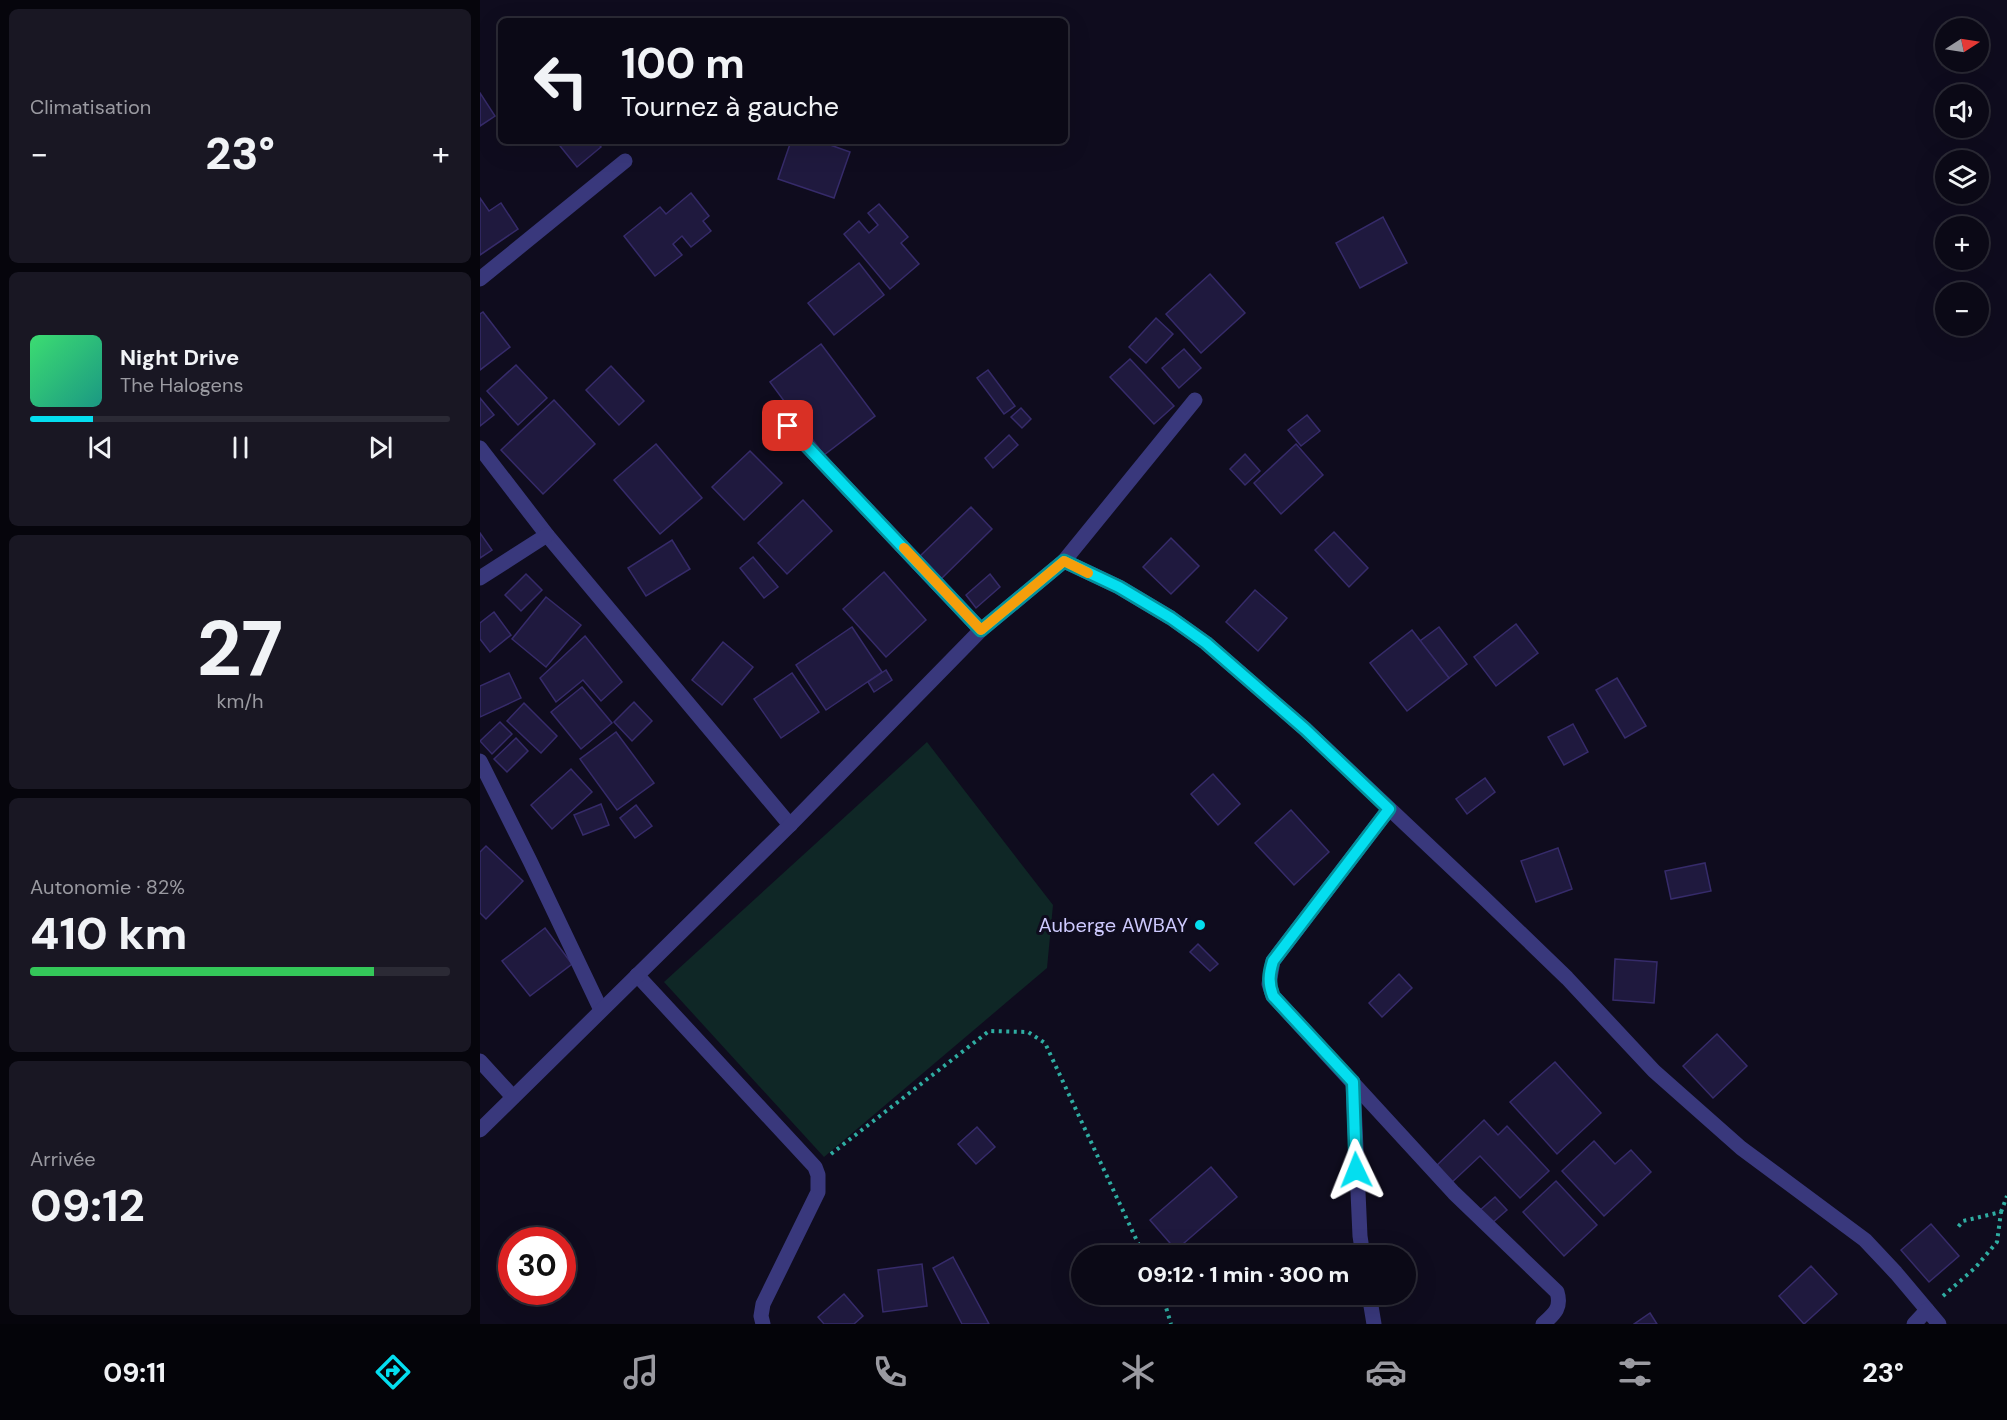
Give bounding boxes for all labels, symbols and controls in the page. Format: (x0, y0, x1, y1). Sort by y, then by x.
north arrow (1935, 18, 1989, 72)
map controls (1935, 18, 1989, 336)
text: 100 m (621, 36, 745, 91)
icon: left (522, 42, 600, 120)
button: sound (1935, 84, 1989, 138)
text: Tournez à gauche (621, 89, 839, 124)
text: Climatisation (30, 94, 151, 120)
text: 23° (205, 124, 275, 183)
text: − (30, 132, 48, 175)
text: + (432, 132, 450, 175)
button: layers (1935, 150, 1989, 204)
button: + (1935, 216, 1989, 270)
button: − (1935, 282, 1989, 336)
text: Night Drive (120, 343, 239, 372)
text: The Halogens (120, 372, 243, 398)
pin (762, 400, 813, 451)
icon: arrive (771, 409, 804, 442)
icon: previous (84, 431, 117, 464)
icon: pause (224, 431, 257, 464)
icon: next (364, 431, 397, 464)
text: 27 (197, 598, 283, 699)
text: km/h (216, 688, 264, 714)
text: Autonomie · 82% (30, 874, 185, 900)
text: 410 km (30, 904, 187, 963)
place label: Auberge AWBAY (1039, 912, 1188, 938)
marker: Auberge AWBAY (1193, 918, 1207, 932)
position arrow (1324, 1138, 1388, 1202)
text: Arrivée (30, 1146, 96, 1172)
text: 09:12 (30, 1176, 145, 1235)
speed limit sign: 30 (498, 1227, 576, 1305)
text: 09:12 · 1 min · 300 m (1138, 1260, 1349, 1289)
icon: directions (372, 1351, 414, 1393)
icon: music (620, 1351, 662, 1393)
icon: phone (869, 1351, 911, 1393)
icon: climate (1117, 1351, 1159, 1393)
icon: car (1365, 1351, 1407, 1393)
icon: filters (1614, 1351, 1656, 1393)
text: 09:11 (103, 1355, 166, 1390)
text: 23° (1862, 1355, 1904, 1390)

